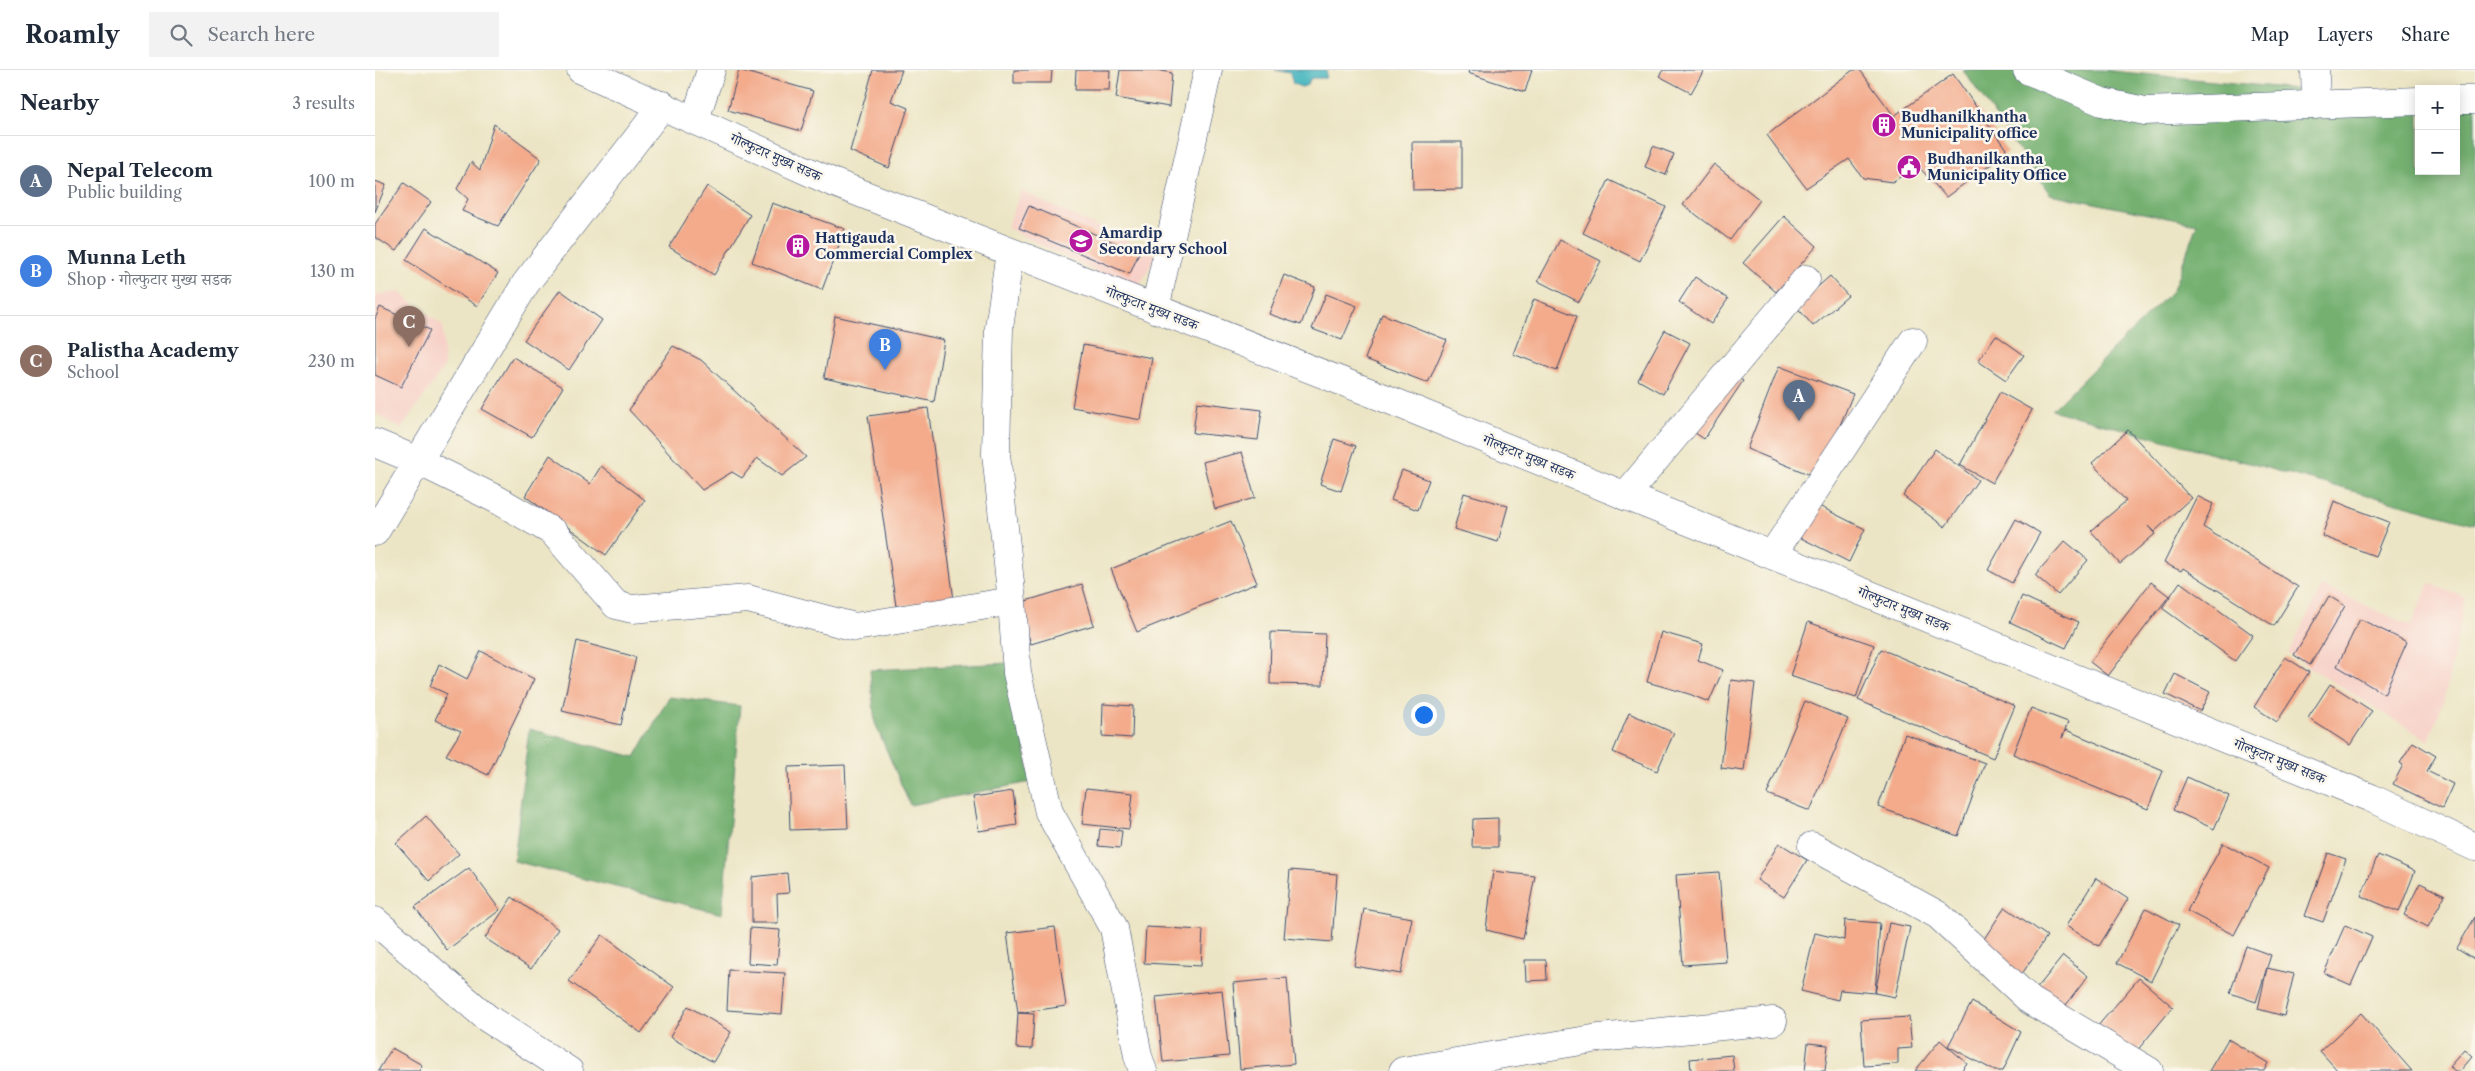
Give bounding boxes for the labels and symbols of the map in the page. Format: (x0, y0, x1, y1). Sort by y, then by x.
place label: Budhanilkhantha Municipality office (1901, 108, 2037, 142)
building icon: Budhanilkhantha Municipality office (1871, 112, 1897, 138)
street label: गोल्फुटार मुख्य सडक (727, 128, 825, 186)
place label: Budhanilkantha Municipality Office (1927, 150, 2067, 184)
public building icon: Budhanilkantha Municipality Office (1896, 154, 1922, 180)
place label: Amardip Secondary School (1098, 224, 1228, 258)
school or university icon: Amardip Secondary School (1068, 228, 1094, 254)
place label: Hattigauda Commercial Complex (815, 229, 974, 263)
building icon: Hattigauda Commercial Complex (785, 233, 811, 259)
street label: गोल्फुटार मुख्य सडक (1102, 282, 1202, 334)
pin: C (393, 306, 425, 347)
pin: B (869, 329, 901, 370)
pin: A (1783, 380, 1815, 421)
street label: गोल्फुटार मुख्य सडक (1479, 430, 1579, 484)
street label: गोल्फुटार मुख्य सडक (1854, 582, 1954, 636)
your location (1411, 702, 1437, 728)
street label: गोल्फुटार मुख्य सडक (2230, 734, 2330, 788)

